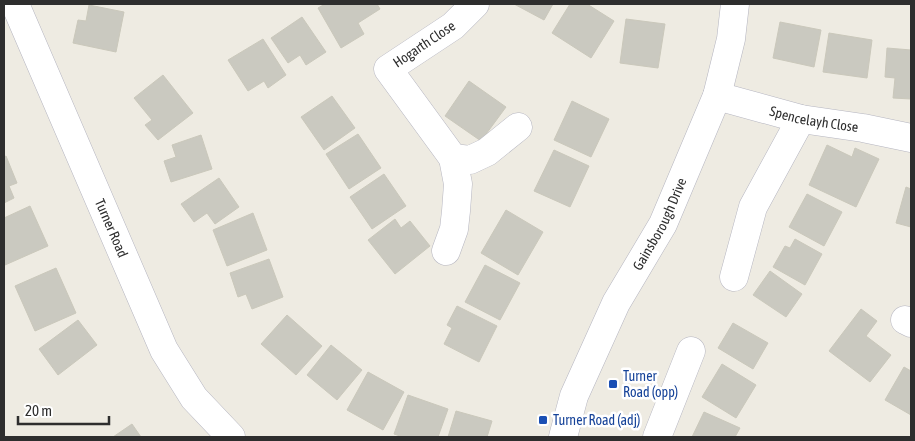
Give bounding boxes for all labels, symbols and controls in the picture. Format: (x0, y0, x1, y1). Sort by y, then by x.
street label: Hogarth Close (390, 17, 458, 71)
street label: Spencelayh Close (768, 103, 859, 135)
street label: Gainsborough Drive (629, 175, 690, 273)
street label: Turner Road (92, 196, 131, 260)
place label: Turner Road (opp) (623, 368, 678, 400)
marker: Turner Road (opp) (607, 378, 619, 390)
scale bar (18, 394, 109, 426)
text: 20 m (25, 402, 52, 419)
place label: Turner Road (adj) (553, 412, 640, 428)
marker: Turner Road (adj) (537, 414, 549, 426)

